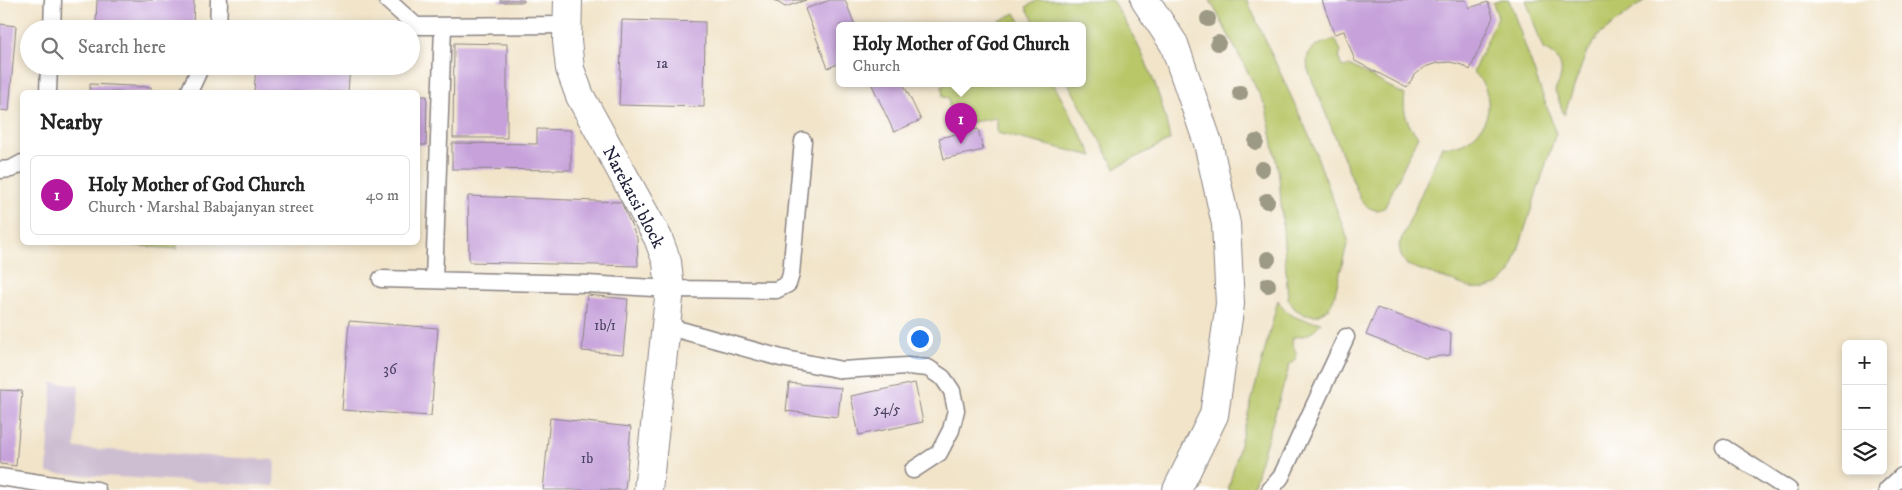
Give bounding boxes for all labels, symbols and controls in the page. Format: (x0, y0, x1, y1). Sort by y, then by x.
search box (20, 20, 420, 75)
popup (836, 22, 1086, 87)
text: Holy Mother of God Church (853, 33, 1069, 56)
icon: search (38, 34, 66, 62)
text: Search here (78, 36, 166, 59)
house number: 1a (656, 54, 669, 73)
text: Church (853, 56, 900, 76)
pin: 1 (945, 103, 977, 144)
text: Nearby (40, 110, 102, 136)
street label: Narekatsi block (597, 143, 669, 252)
text: Holy Mother of God Church (88, 174, 305, 197)
text: 1 (54, 185, 60, 205)
text: 40 m (366, 185, 399, 205)
text: Church · Marshal Babajanyan street (88, 197, 314, 217)
house number: 1b/1 (594, 316, 616, 335)
your location (907, 326, 933, 352)
map controls (1842, 340, 1887, 475)
button: + (1842, 340, 1887, 385)
house number: 36 (383, 360, 398, 379)
button: − (1842, 385, 1887, 430)
house number: 54/5 (874, 400, 901, 419)
button: layers (1842, 430, 1887, 475)
house number: 1b (581, 449, 593, 468)

